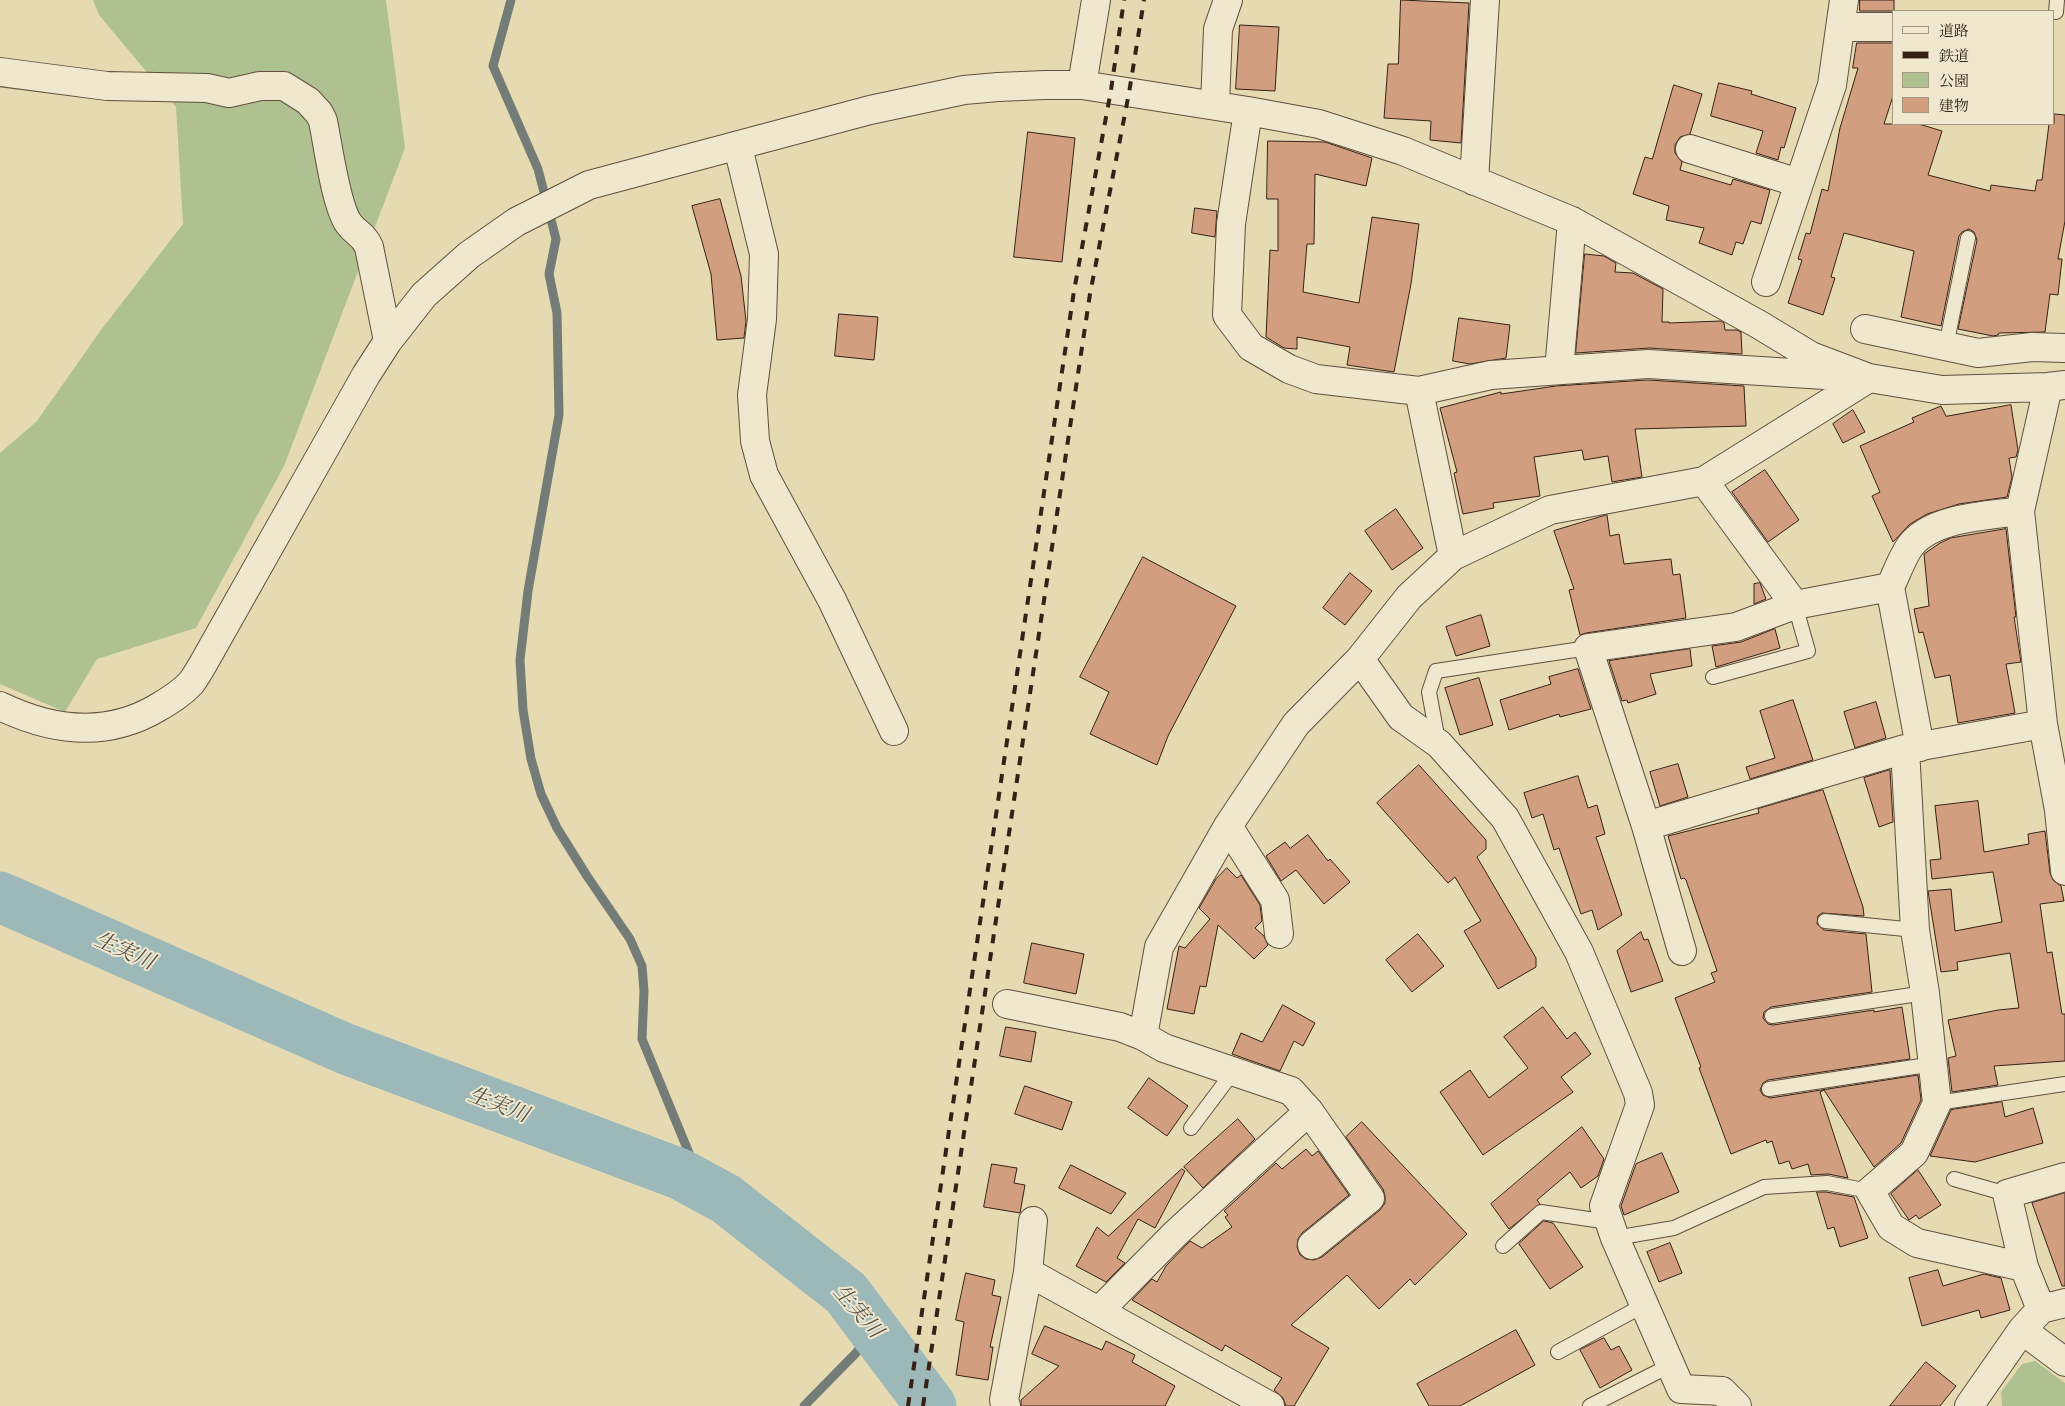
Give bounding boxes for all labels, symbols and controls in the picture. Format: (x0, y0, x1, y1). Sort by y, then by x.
legend (1892, 10, 2055, 125)
text: 道路 (1939, 22, 1969, 40)
text: 鉄道 (1939, 47, 1969, 65)
text: 公園 (1939, 72, 1969, 90)
text: 建物 (1939, 97, 1969, 115)
water label: 生実川 (90, 928, 158, 976)
water label: 生実川 (464, 1083, 532, 1129)
water label: 生実川 (827, 1280, 887, 1344)

